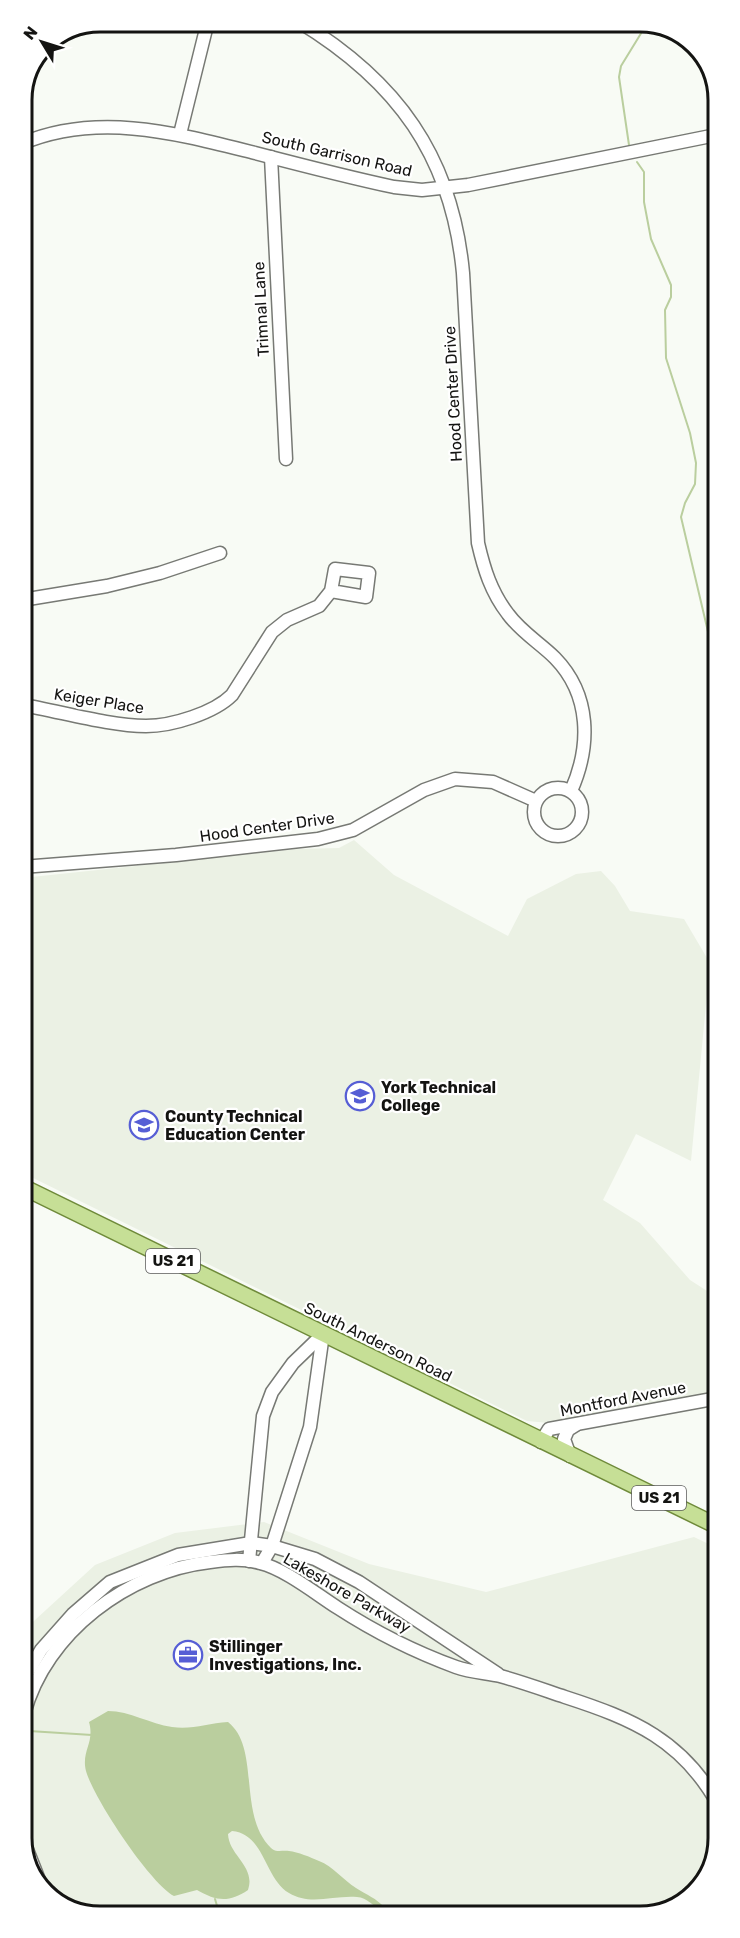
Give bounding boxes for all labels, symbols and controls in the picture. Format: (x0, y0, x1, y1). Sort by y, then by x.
north arrow (12, 12, 72, 72)
text: N (20, 23, 42, 43)
street label: South Garrison Road (260, 127, 414, 181)
street label: Trimnal Lane (249, 261, 273, 357)
street label: Hood Center Drive (440, 326, 466, 462)
street label: Keiger Place (53, 685, 145, 717)
street label: Hood Center Drive (198, 808, 336, 846)
place label: York Technical College (381, 1078, 496, 1115)
school or university icon: York Technical College (344, 1080, 376, 1112)
place label: County Technical Education Center (165, 1107, 306, 1144)
school or university icon: County Technical Education Center (128, 1109, 160, 1141)
road number: US 21 (146, 1249, 200, 1273)
street label: South Anderson Road (301, 1298, 455, 1386)
street label: Montford Avenue (558, 1377, 688, 1421)
road number: US 21 (632, 1486, 686, 1510)
street label: Lakeshore Parkway (280, 1549, 414, 1637)
place label: Stillinger Investigations, Inc. (209, 1637, 362, 1674)
office icon: Stillinger Investigations, Inc. (172, 1639, 204, 1671)

